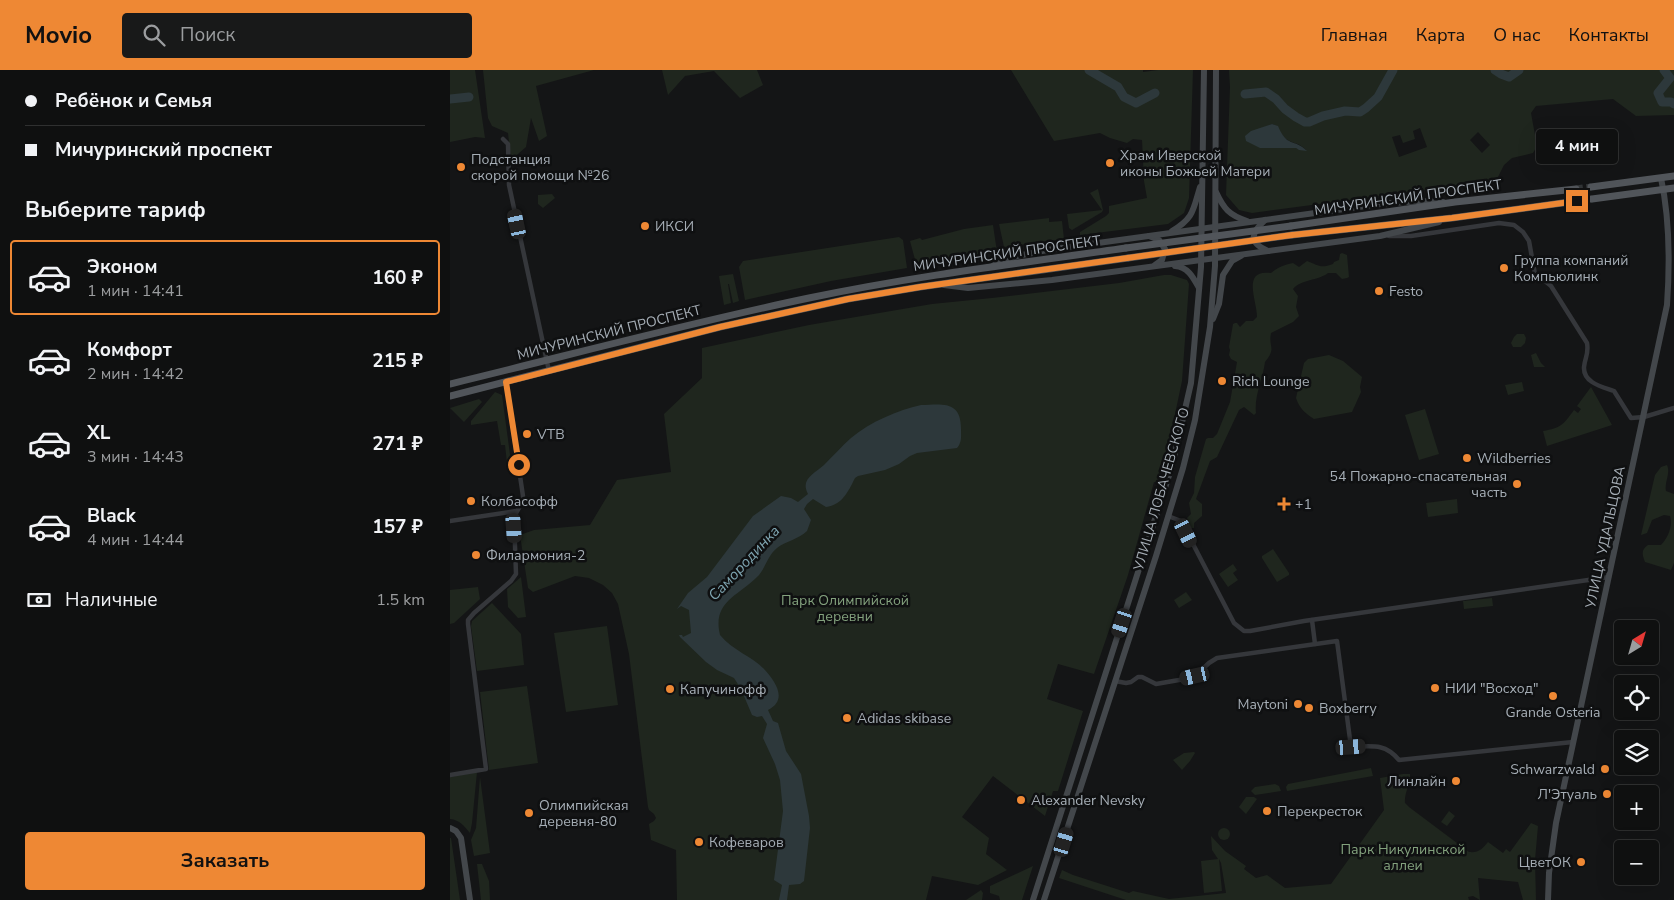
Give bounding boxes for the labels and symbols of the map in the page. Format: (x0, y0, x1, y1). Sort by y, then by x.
callout: 4 мин (1536, 128, 1618, 164)
place label: Храм Иверской иконы Божьей Матери (1120, 146, 1270, 181)
place label: Подстанция скорой помощи №26 (471, 150, 609, 185)
marker: Храм Иверской иконы Божьей Матери (1104, 157, 1116, 169)
marker: Подстанция скорой помощи №26 (455, 161, 467, 173)
street label: МИЧУРИНСКИЙ ПРОСПЕКТ (1313, 175, 1504, 220)
route end (1566, 190, 1588, 212)
car (506, 208, 527, 240)
place label: ИКСИ (655, 217, 694, 236)
marker: ИКСИ (639, 220, 651, 232)
street label: МИЧУРИНСКИЙ ПРОСПЕКТ (912, 231, 1103, 276)
place label: Группа компаний Компьюлинк (1514, 251, 1628, 286)
marker: Группа компаний Компьюлинк (1498, 262, 1510, 274)
place label: Festo (1389, 282, 1423, 301)
marker: Festo (1373, 285, 1385, 297)
street label: МИЧУРИНСКИЙ ПРОСПЕКТ (515, 300, 704, 365)
place label: Rich Lounge (1232, 372, 1309, 391)
marker: Rich Lounge (1216, 375, 1228, 387)
street label: УЛИЦА ЛОБАЧЕВСКОГО (1129, 405, 1194, 574)
place label: VTB (536, 425, 565, 444)
marker: VTB (521, 428, 533, 440)
place label: Wildberries (1477, 449, 1551, 468)
marker: Wildberries (1461, 452, 1473, 464)
route start (508, 454, 530, 476)
street label: УЛИЦА УДАЛЬЦОВА (1581, 464, 1630, 611)
place label: 54 Пожарно-спасательная часть (1330, 467, 1507, 502)
marker: 54 Пожарно-спасательная часть (1511, 478, 1523, 490)
place label: Колбасофф (481, 492, 558, 511)
marker: Колбасофф (465, 495, 477, 507)
place label: +1 (1295, 495, 1312, 514)
marker: +1 (1277, 497, 1291, 511)
car (505, 513, 522, 543)
car (1172, 516, 1199, 550)
water label: Самородинка (704, 521, 784, 605)
place label: Филармония-2 (486, 546, 585, 565)
marker: Филармония-2 (470, 549, 482, 561)
park label: Парк Олимпийской деревни (781, 591, 909, 626)
car (1110, 606, 1133, 640)
north arrow (1614, 620, 1659, 665)
car (1178, 665, 1211, 687)
place label: НИИ "Восход" (1445, 679, 1538, 698)
place label: Капучинофф (680, 680, 766, 699)
marker: НИИ "Восход" (1429, 682, 1441, 694)
marker: Капучинофф (664, 683, 676, 695)
marker: Grande Osteria (1547, 690, 1559, 702)
place label: Maytoni (1238, 695, 1288, 714)
marker: Maytoni (1292, 698, 1304, 710)
place label: Boxberry (1319, 699, 1377, 718)
marker: Boxberry (1303, 702, 1315, 714)
place label: Grande Osteria (1505, 703, 1601, 722)
place label: Adidas skibase (857, 709, 951, 728)
marker: Adidas skibase (841, 712, 853, 724)
car (1335, 738, 1366, 756)
place label: Schwarzwald (1510, 760, 1595, 779)
marker: Schwarzwald (1599, 763, 1611, 775)
place label: Линлайн (1387, 772, 1446, 791)
marker: Линлайн (1450, 775, 1462, 787)
place label: Л'Этуаль (1538, 785, 1597, 804)
marker: Л'Этуаль (1601, 788, 1613, 800)
place label: Alexander Nevsky (1031, 791, 1146, 810)
marker: Alexander Nevsky (1015, 794, 1027, 806)
place label: Олимпийская деревня-80 (539, 796, 629, 831)
place label: Перекресток (1277, 802, 1363, 821)
marker: Перекресток (1261, 805, 1273, 817)
marker: Олимпийская деревня-80 (523, 807, 535, 819)
car (1052, 825, 1075, 859)
place label: Кофеваров (709, 833, 784, 852)
marker: Кофеваров (693, 836, 705, 848)
park label: Парк Никулинской аллеи (1340, 840, 1466, 875)
place label: ЦветОК (1519, 853, 1571, 872)
marker: ЦветОК (1575, 856, 1587, 868)

